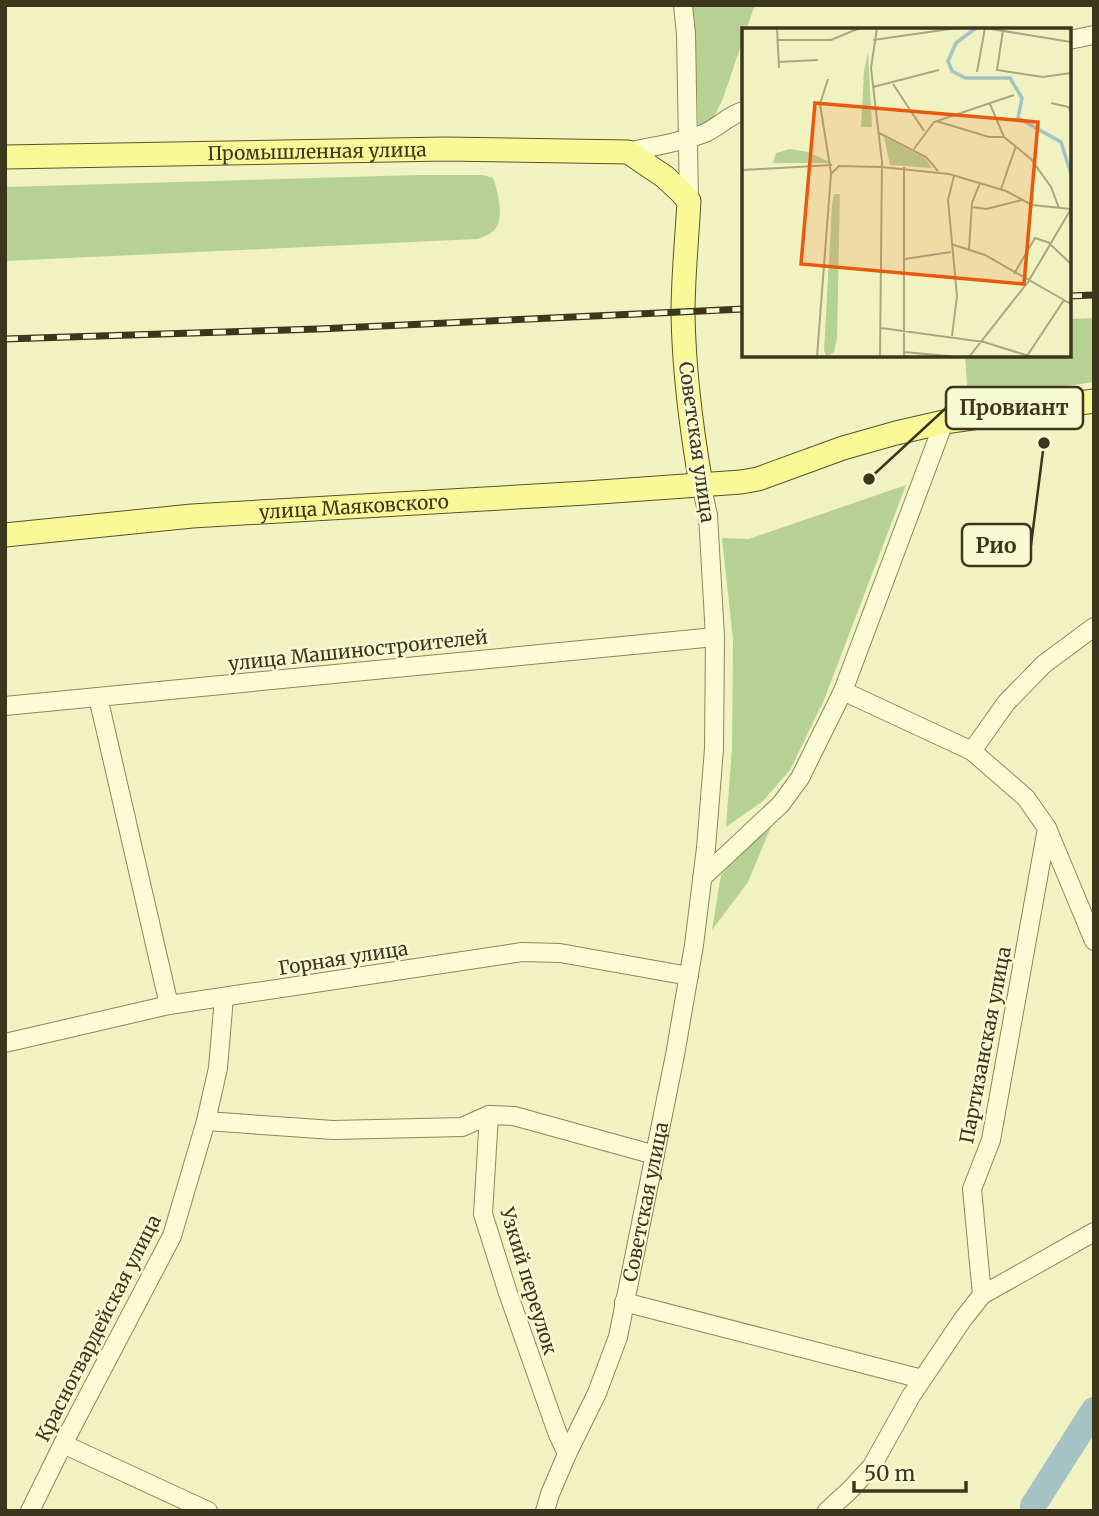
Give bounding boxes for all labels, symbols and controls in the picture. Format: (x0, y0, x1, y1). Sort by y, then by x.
inset map (742, 28, 1071, 357)
street label: Промышленная улица (207, 137, 427, 165)
street label: Советская улица (674, 360, 720, 524)
callout: Провиант (946, 387, 1083, 429)
text: Провиант (959, 394, 1069, 421)
street label: улица Маяковского (258, 489, 449, 524)
callout: Рио (962, 524, 1031, 566)
text: Рио (976, 532, 1017, 559)
street label: улица Машиностроителей (227, 624, 489, 676)
street label: Горная улица (276, 936, 410, 980)
street label: Партизанская улица (954, 944, 1016, 1146)
street label: Советская улица (618, 1120, 673, 1284)
street label: Узкий переулок (495, 1204, 563, 1358)
street label: Красногвардейская улица (30, 1211, 166, 1445)
scale bar (854, 1450, 966, 1494)
text: 50 m (864, 1460, 915, 1487)

